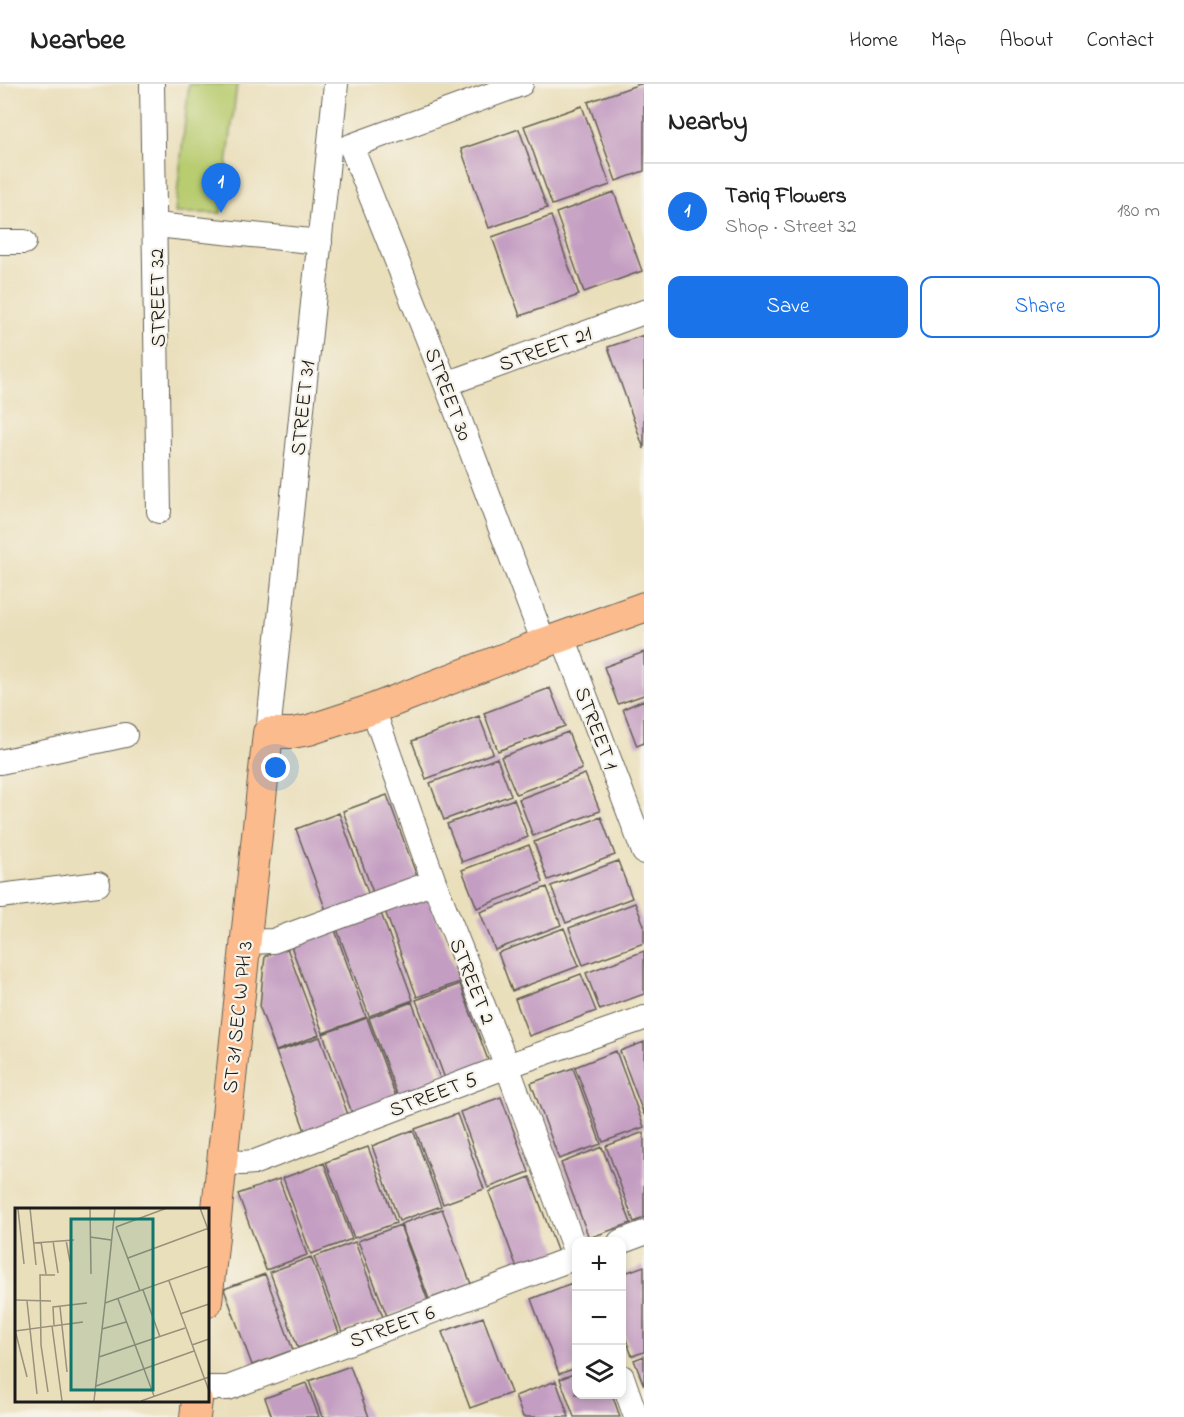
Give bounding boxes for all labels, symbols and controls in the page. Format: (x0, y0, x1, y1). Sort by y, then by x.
text: Nearbee (30, 21, 125, 62)
text: Home (849, 26, 898, 56)
text: Map (931, 26, 966, 56)
text: About (999, 26, 1053, 56)
text: Contact (1086, 26, 1154, 56)
text: Nearby (668, 104, 747, 142)
pin: 1 (202, 164, 240, 213)
text: Tariq Flowers (725, 181, 847, 213)
text: 1 (684, 197, 691, 226)
text: 180 m (1117, 197, 1160, 226)
text: Shop · Street 32 (725, 213, 856, 242)
street label: STREET 32 (143, 248, 175, 348)
button: Save (668, 276, 908, 338)
button: Share (920, 276, 1160, 338)
street label: STREET 21 (495, 319, 597, 381)
street label: STREET 30 (416, 344, 479, 446)
street label: STREET 31 (284, 359, 324, 457)
street label: STREET 1 (566, 683, 625, 775)
your location (261, 753, 290, 782)
street label: STREET 2 (440, 934, 502, 1029)
street label: ST 31 SEC W PH 3 (216, 940, 262, 1095)
street label: STREET 5 (385, 1065, 482, 1126)
inset map (15, 1208, 208, 1402)
map controls (572, 1237, 626, 1399)
button: + (572, 1237, 626, 1291)
button: − (572, 1291, 626, 1345)
street label: STREET 6 (346, 1299, 440, 1357)
button: layers (572, 1345, 626, 1399)

